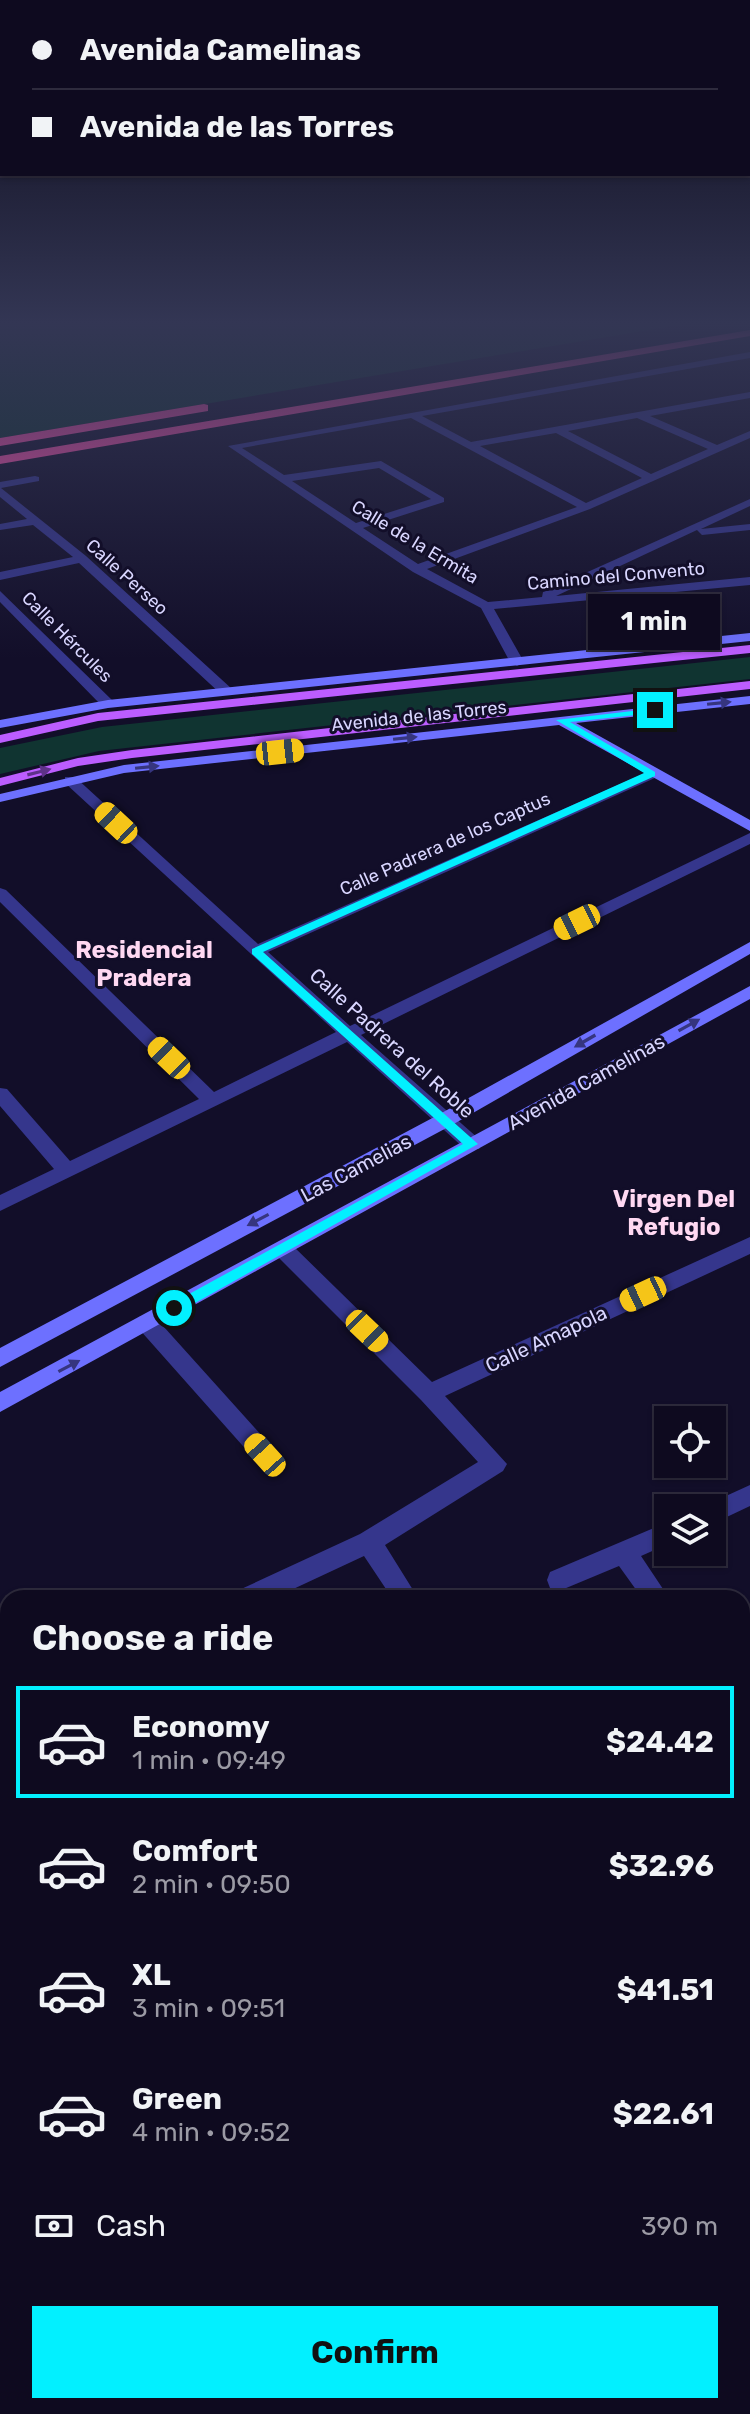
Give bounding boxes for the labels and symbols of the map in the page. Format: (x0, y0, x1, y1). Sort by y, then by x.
street label: Calle de la Ermita (348, 495, 482, 589)
street label: Calle Perseo (81, 534, 173, 620)
street label: Camino del Convento (526, 557, 706, 595)
street label: Calle Hércules (17, 587, 117, 687)
callout: 1 min (589, 594, 721, 650)
route end (637, 692, 673, 728)
street label: Avenida de las Torres (330, 696, 508, 736)
one-way arrow (707, 697, 732, 710)
one-way arrow (393, 731, 418, 744)
car (255, 738, 305, 766)
one-way arrow (135, 760, 160, 773)
one-way arrow (27, 766, 52, 778)
street label: Calle Padrera de los Captus (336, 788, 554, 900)
car (90, 798, 142, 848)
car (550, 901, 604, 943)
district label: Residencial Pradera (75, 936, 213, 992)
street label: Calle Padrera del Roble (305, 963, 479, 1123)
one-way arrow (678, 1018, 701, 1032)
street label: Avenida Camelinas (503, 1029, 669, 1135)
car (143, 1033, 195, 1083)
one-way arrow (573, 1034, 596, 1048)
street label: Las Camelias (297, 1129, 415, 1207)
district label: Virgen Del Refugio (613, 1185, 735, 1241)
one-way arrow (247, 1213, 270, 1226)
car (616, 1273, 670, 1315)
route start (156, 1290, 192, 1326)
street label: Calle Amapola (481, 1300, 611, 1378)
car (341, 1306, 393, 1356)
one-way arrow (57, 1359, 80, 1372)
car (240, 1429, 290, 1481)

